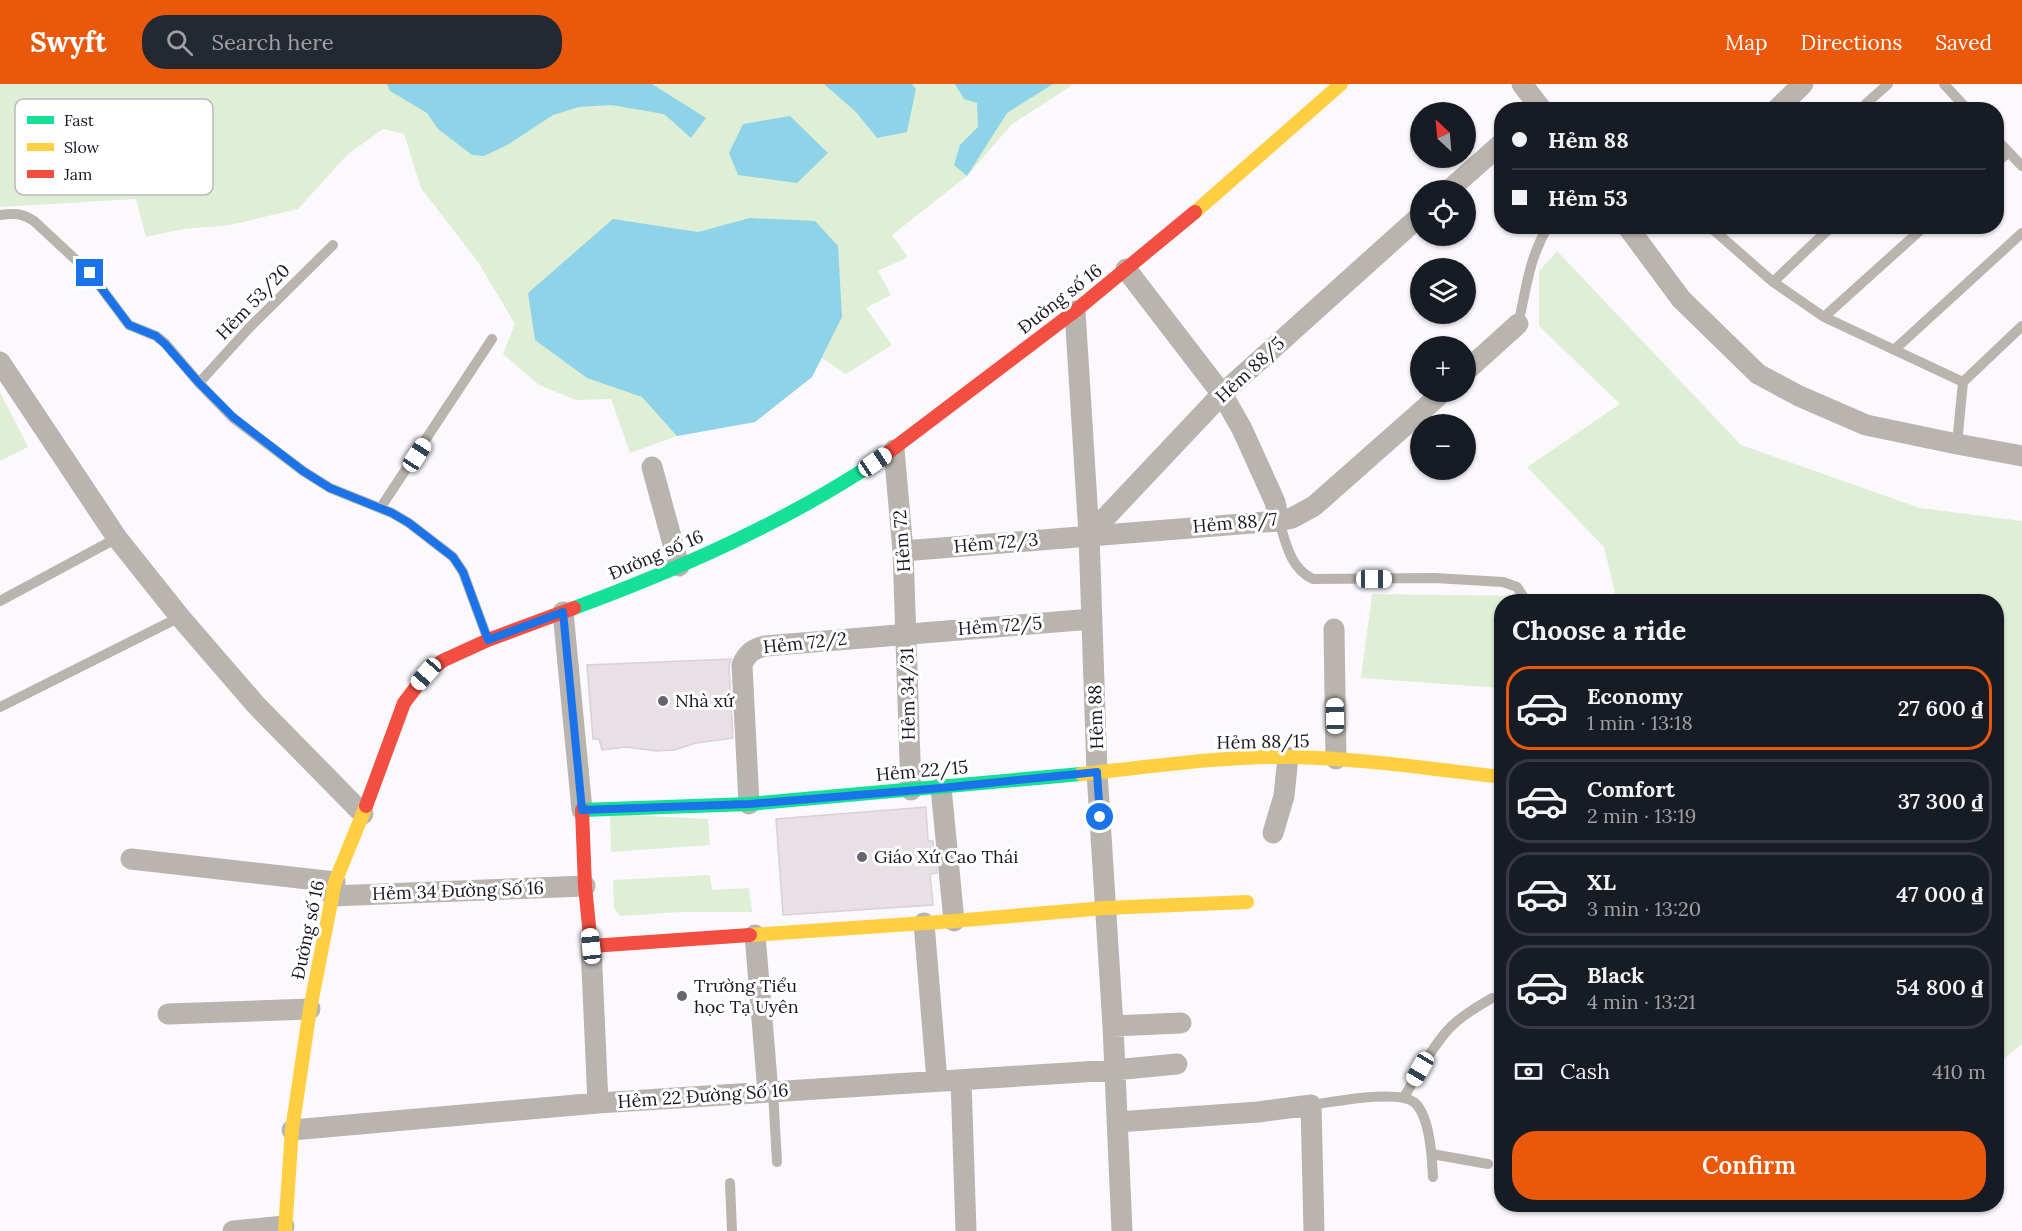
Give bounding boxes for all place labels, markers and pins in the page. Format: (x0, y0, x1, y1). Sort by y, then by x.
place label: Nhà xứ (675, 689, 735, 712)
marker: Nhà xứ (656, 694, 670, 708)
place label: Giáo Xứ Cao Thái (874, 845, 1018, 868)
marker: Giáo Xứ Cao Thái (855, 850, 869, 864)
place label: Trường Tiểu học Tạ Uyên (694, 974, 799, 1018)
marker: Trường Tiểu học Tạ Uyên (675, 989, 689, 1003)

